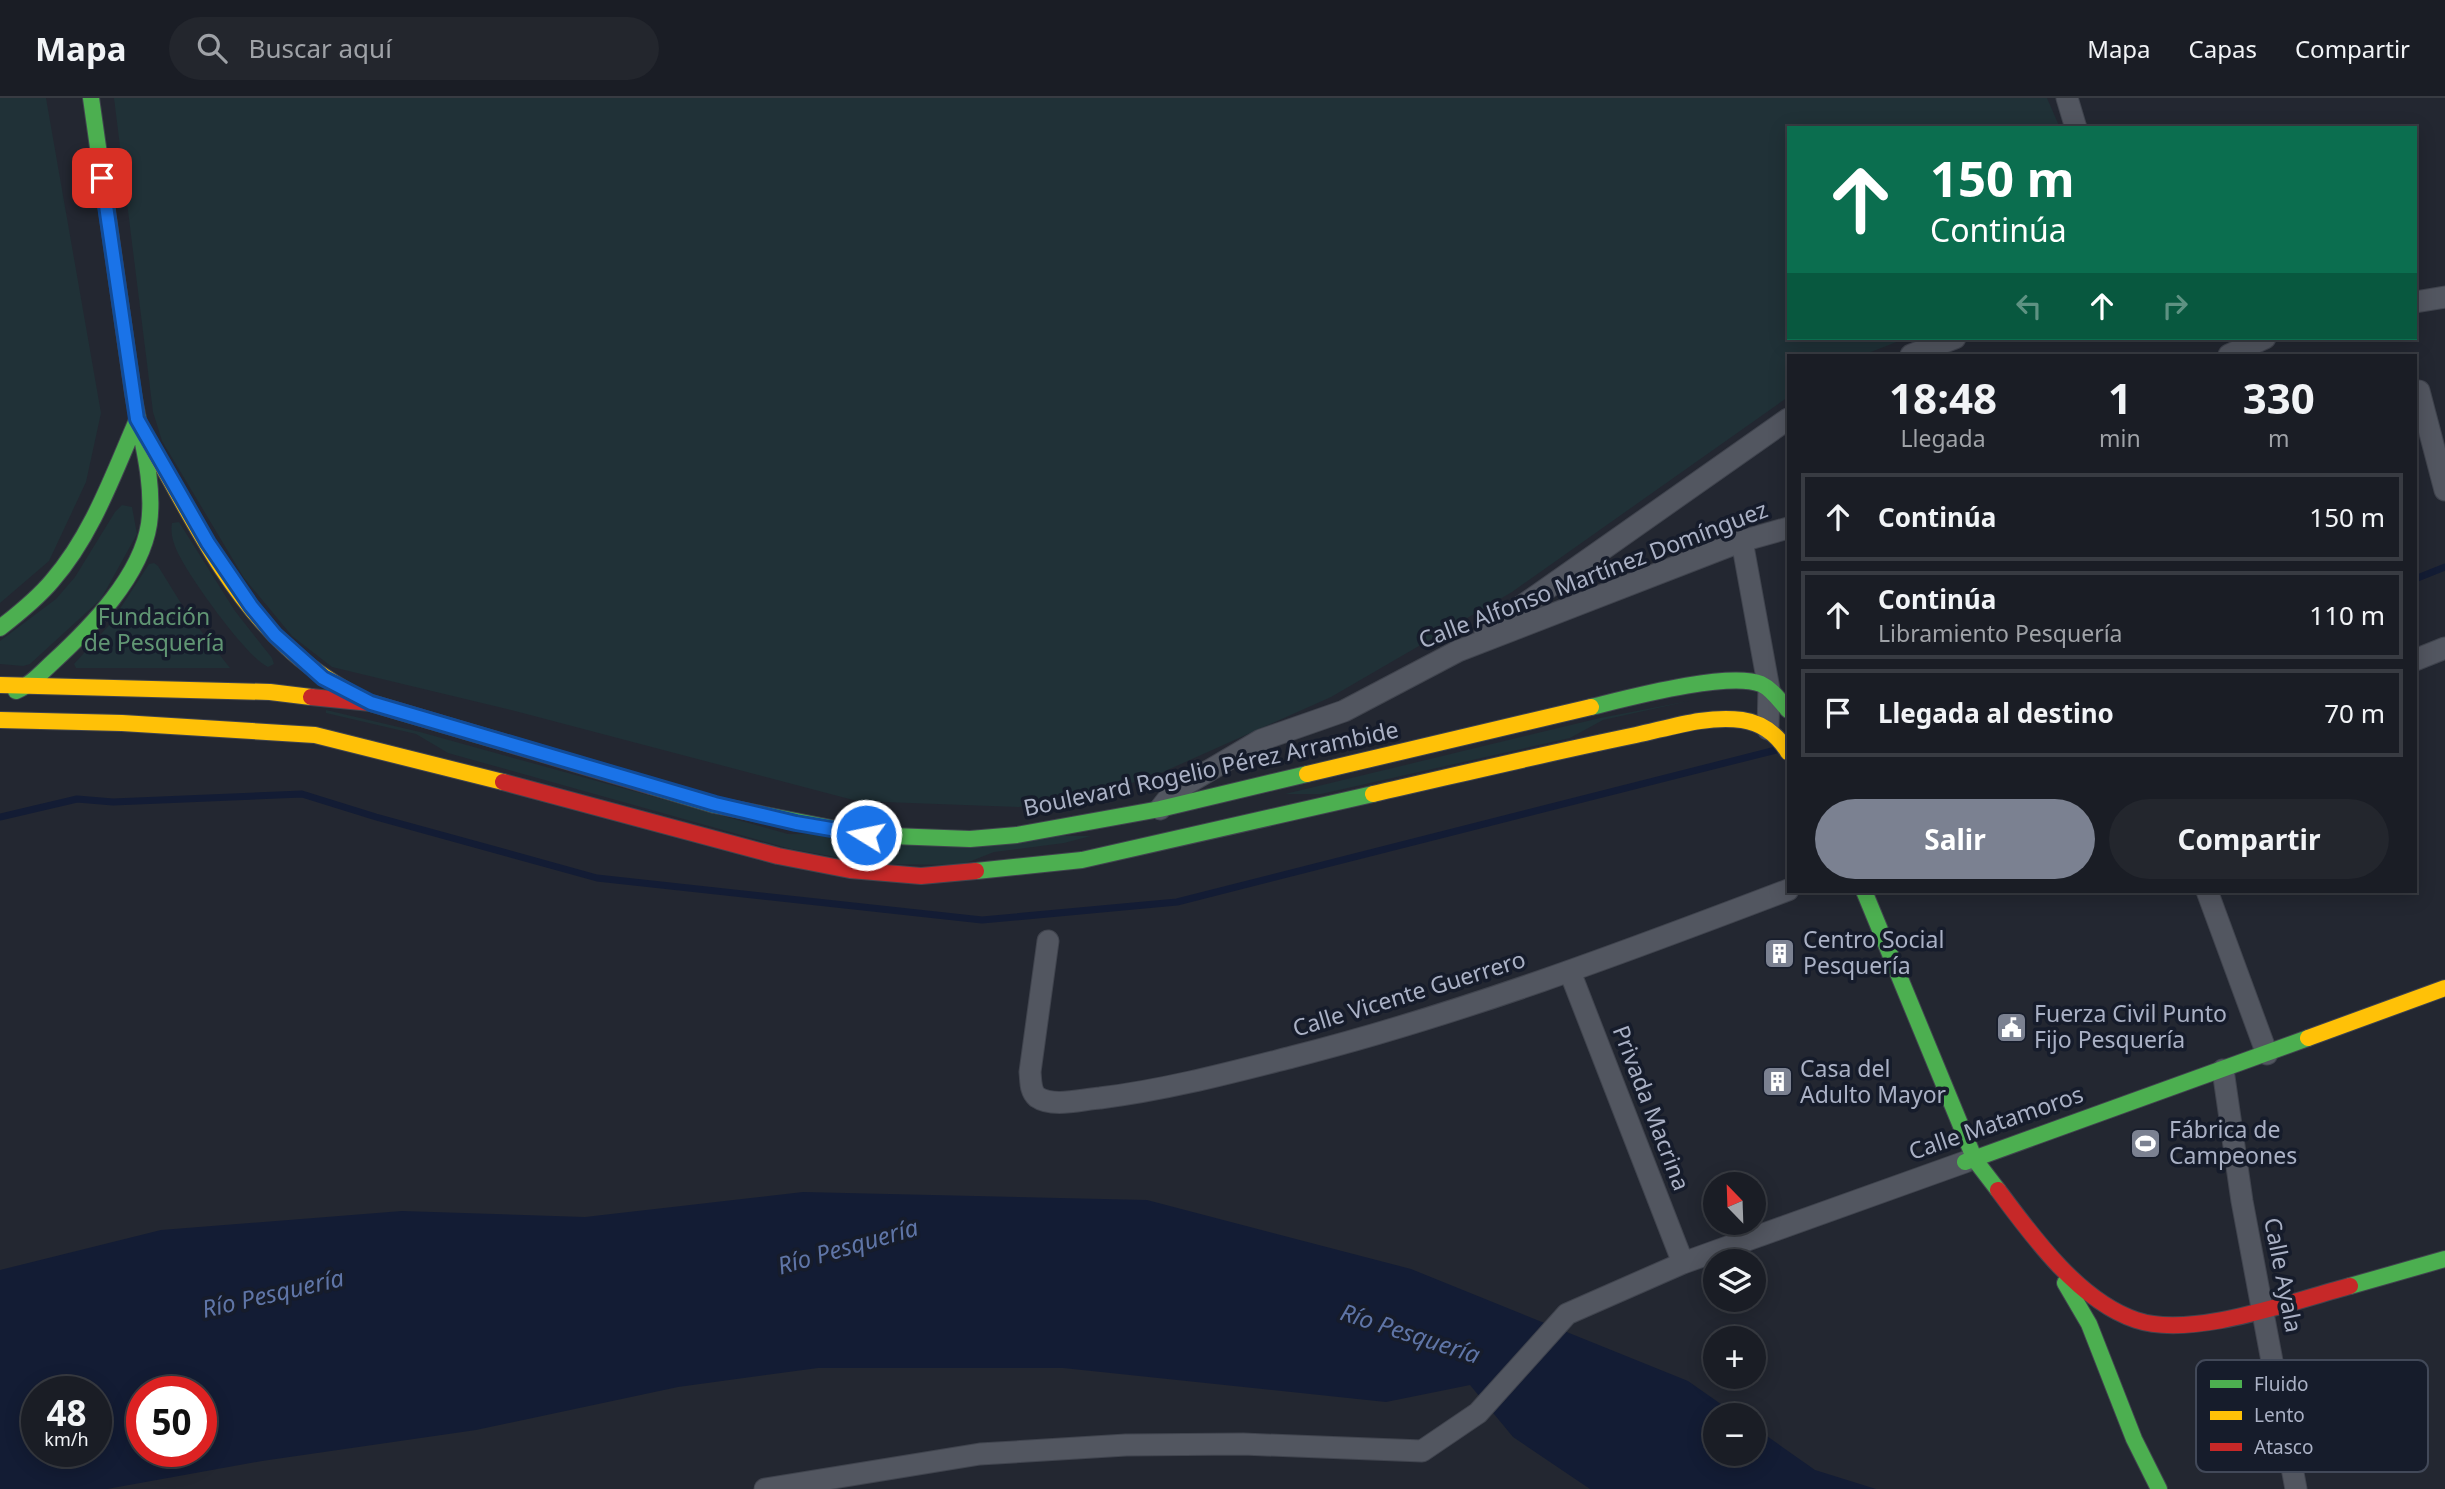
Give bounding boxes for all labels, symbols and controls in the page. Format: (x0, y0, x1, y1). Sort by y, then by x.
search box (169, 17, 659, 80)
text: Mapa (35, 26, 127, 71)
icon: search (193, 29, 231, 67)
text: Buscar aquí (249, 30, 392, 66)
text: Mapa (2087, 32, 2151, 65)
text: Capas (2189, 32, 2257, 65)
text: Compartir (2295, 32, 2410, 65)
text: 150 m (1930, 145, 2075, 211)
pin (72, 148, 132, 208)
icon: ahead (1815, 154, 1906, 245)
icon: arrive (83, 159, 121, 197)
text: Continúa (1930, 208, 2067, 251)
icon: left (2010, 287, 2048, 325)
icon: ahead (2083, 287, 2121, 325)
icon: right (2156, 287, 2194, 325)
text: 18:48 (1889, 369, 1997, 426)
text: 1 (2108, 369, 2132, 426)
text: 330 (2243, 369, 2315, 426)
text: Llegada (1901, 422, 1986, 454)
text: min (2099, 422, 2141, 454)
text: m (2268, 422, 2290, 454)
street label: Calle Alfonso Martínez Domínguez (1414, 493, 1772, 656)
icon: ahead (1819, 498, 1857, 536)
text: Continúa (1878, 499, 1996, 535)
text: 150 m (2309, 499, 2385, 535)
text: Continúa (1878, 581, 1996, 617)
icon: ahead (1819, 596, 1857, 634)
text: 110 m (2309, 597, 2385, 633)
park label: Fundación de Pesquería (84, 600, 224, 658)
text: Libramiento Pesquería (1878, 617, 2122, 649)
icon: arrive (1819, 694, 1857, 732)
text: Llegada al destino (1878, 695, 2114, 731)
text: 70 m (2324, 695, 2385, 731)
street label: Boulevard Rogelio Pérez Arrambide (1020, 713, 1401, 823)
position arrow (829, 798, 903, 872)
button: Salir (1815, 799, 2095, 879)
button: Compartir (2109, 799, 2389, 879)
place label: Centro Social Pesquería (1803, 923, 1944, 981)
building icon: Centro Social Pesquería (1763, 936, 1797, 970)
street label: Calle Vicente Guerrero (1288, 942, 1529, 1044)
place label: Fuerza Civil Punto Fijo Pesquería (2034, 997, 2227, 1055)
public building icon: Fuerza Civil Punto Fijo Pesquería (1994, 1010, 2028, 1044)
street label: Privada Macrina (1606, 1021, 1698, 1195)
place label: Casa del Adulto Mayor (1800, 1052, 1947, 1110)
building icon: Casa del Adulto Mayor (1760, 1065, 1794, 1099)
street label: Calle Matamoros (1904, 1077, 2087, 1167)
place label: Fábrica de Campeones (2169, 1113, 2297, 1171)
sports icon: Fábrica de Campeones (2129, 1126, 2163, 1160)
north arrow (1703, 1172, 1766, 1236)
map controls (1703, 1172, 1766, 1466)
water label: Río Pesquería (773, 1210, 922, 1281)
street label: Calle Ayala (2257, 1215, 2311, 1335)
button: layers (1703, 1249, 1766, 1312)
water label: Río Pesquería (198, 1260, 347, 1325)
water label: Río Pesquería (1337, 1295, 1485, 1371)
button: + (1703, 1326, 1766, 1389)
legend (2196, 1360, 2428, 1472)
text: Fluido (2254, 1371, 2309, 1397)
speed limit sign: 50 (126, 1376, 217, 1467)
text: 48 (46, 1389, 87, 1436)
text: Lento (2254, 1402, 2305, 1428)
button: − (1703, 1403, 1766, 1466)
text: km/h (44, 1427, 89, 1451)
text: Atasco (2254, 1434, 2313, 1460)

